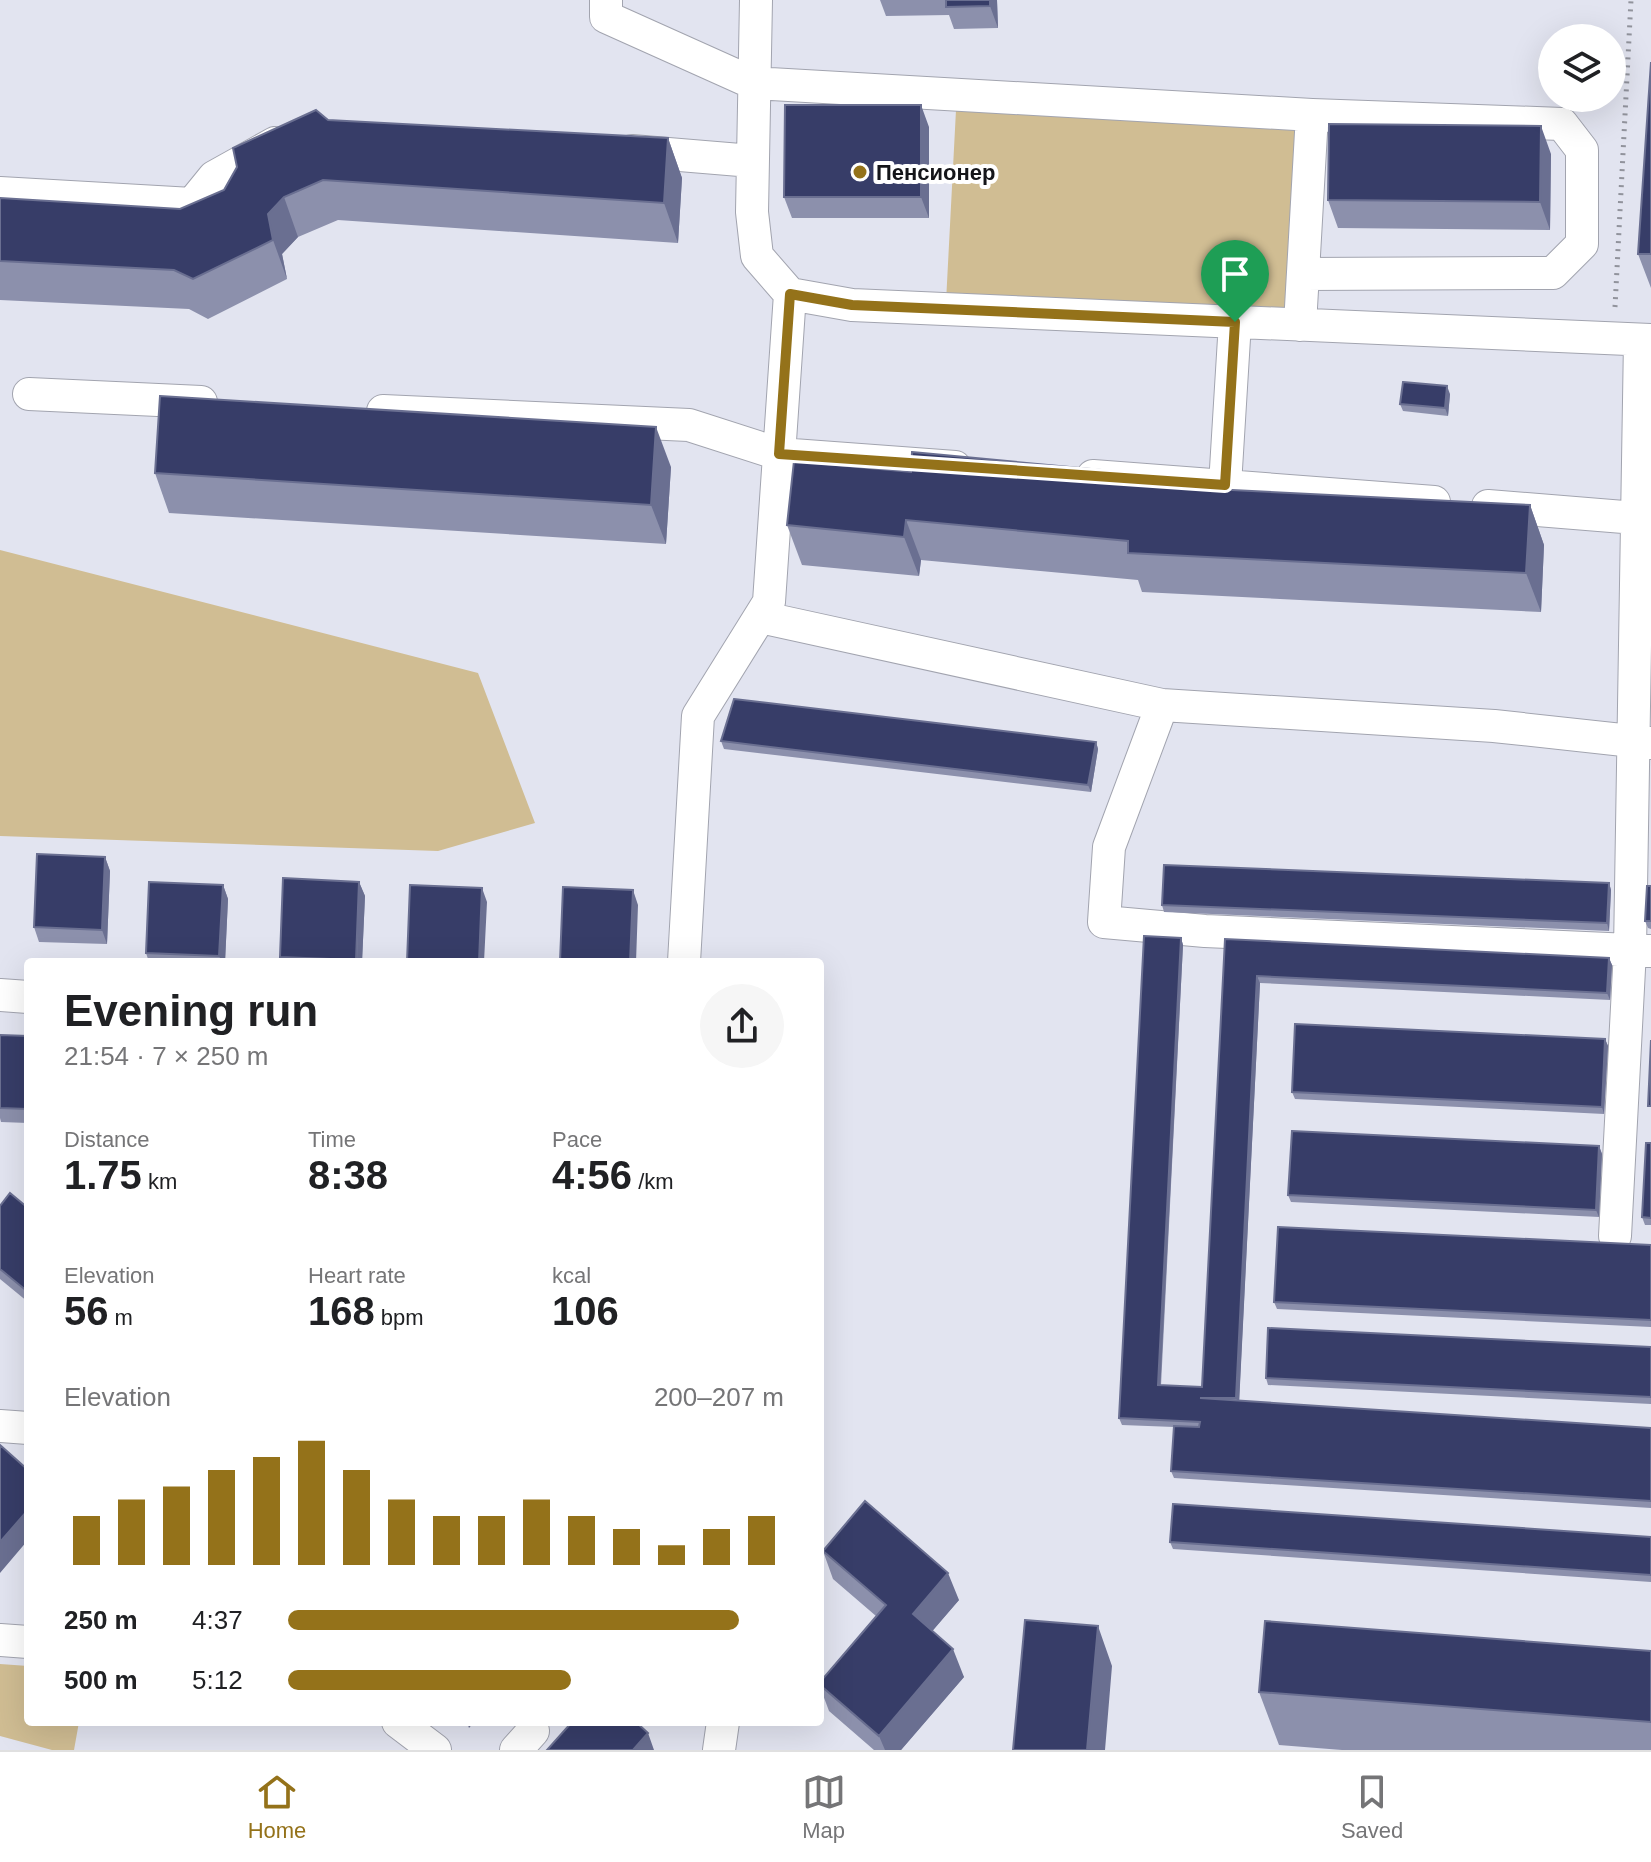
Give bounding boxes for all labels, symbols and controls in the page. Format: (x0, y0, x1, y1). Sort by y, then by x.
map controls (1538, 24, 1626, 112)
button: layers (1538, 24, 1626, 112)
place label: Пенсионер (876, 160, 996, 185)
marker: Пенсионер (851, 163, 869, 181)
pin (1201, 240, 1269, 322)
icon: arrive (1213, 252, 1257, 296)
button: share (700, 984, 784, 1068)
text: Evening run (64, 986, 318, 1035)
text: 21:54 · 7 × 250 m (64, 1041, 269, 1071)
text: Distance (64, 1127, 150, 1152)
text: Time (308, 1127, 356, 1152)
text: Pace (552, 1127, 602, 1152)
text: 1.75 (64, 1153, 142, 1197)
text: 8:38 (308, 1153, 388, 1197)
text: 4:56 (552, 1153, 632, 1197)
text: km (142, 1169, 177, 1194)
text: /km (632, 1169, 674, 1194)
text: Elevation (64, 1263, 155, 1288)
text: Heart rate (308, 1263, 406, 1288)
text: kcal (552, 1263, 591, 1288)
text: 56 (64, 1289, 109, 1333)
text: 168 (308, 1289, 375, 1333)
text: 106 (552, 1289, 619, 1333)
text: m (109, 1305, 133, 1330)
text: bpm (375, 1305, 424, 1330)
text: Elevation (64, 1382, 171, 1412)
text: 200–207 m (654, 1382, 784, 1412)
text: 250 m (64, 1605, 138, 1635)
text: 4:37 (192, 1605, 243, 1635)
text: 500 m (64, 1665, 138, 1695)
text: 5:12 (192, 1665, 243, 1695)
tab: Home (248, 1770, 306, 1844)
tab: Map (802, 1770, 846, 1844)
tab: Saved (1341, 1770, 1403, 1844)

